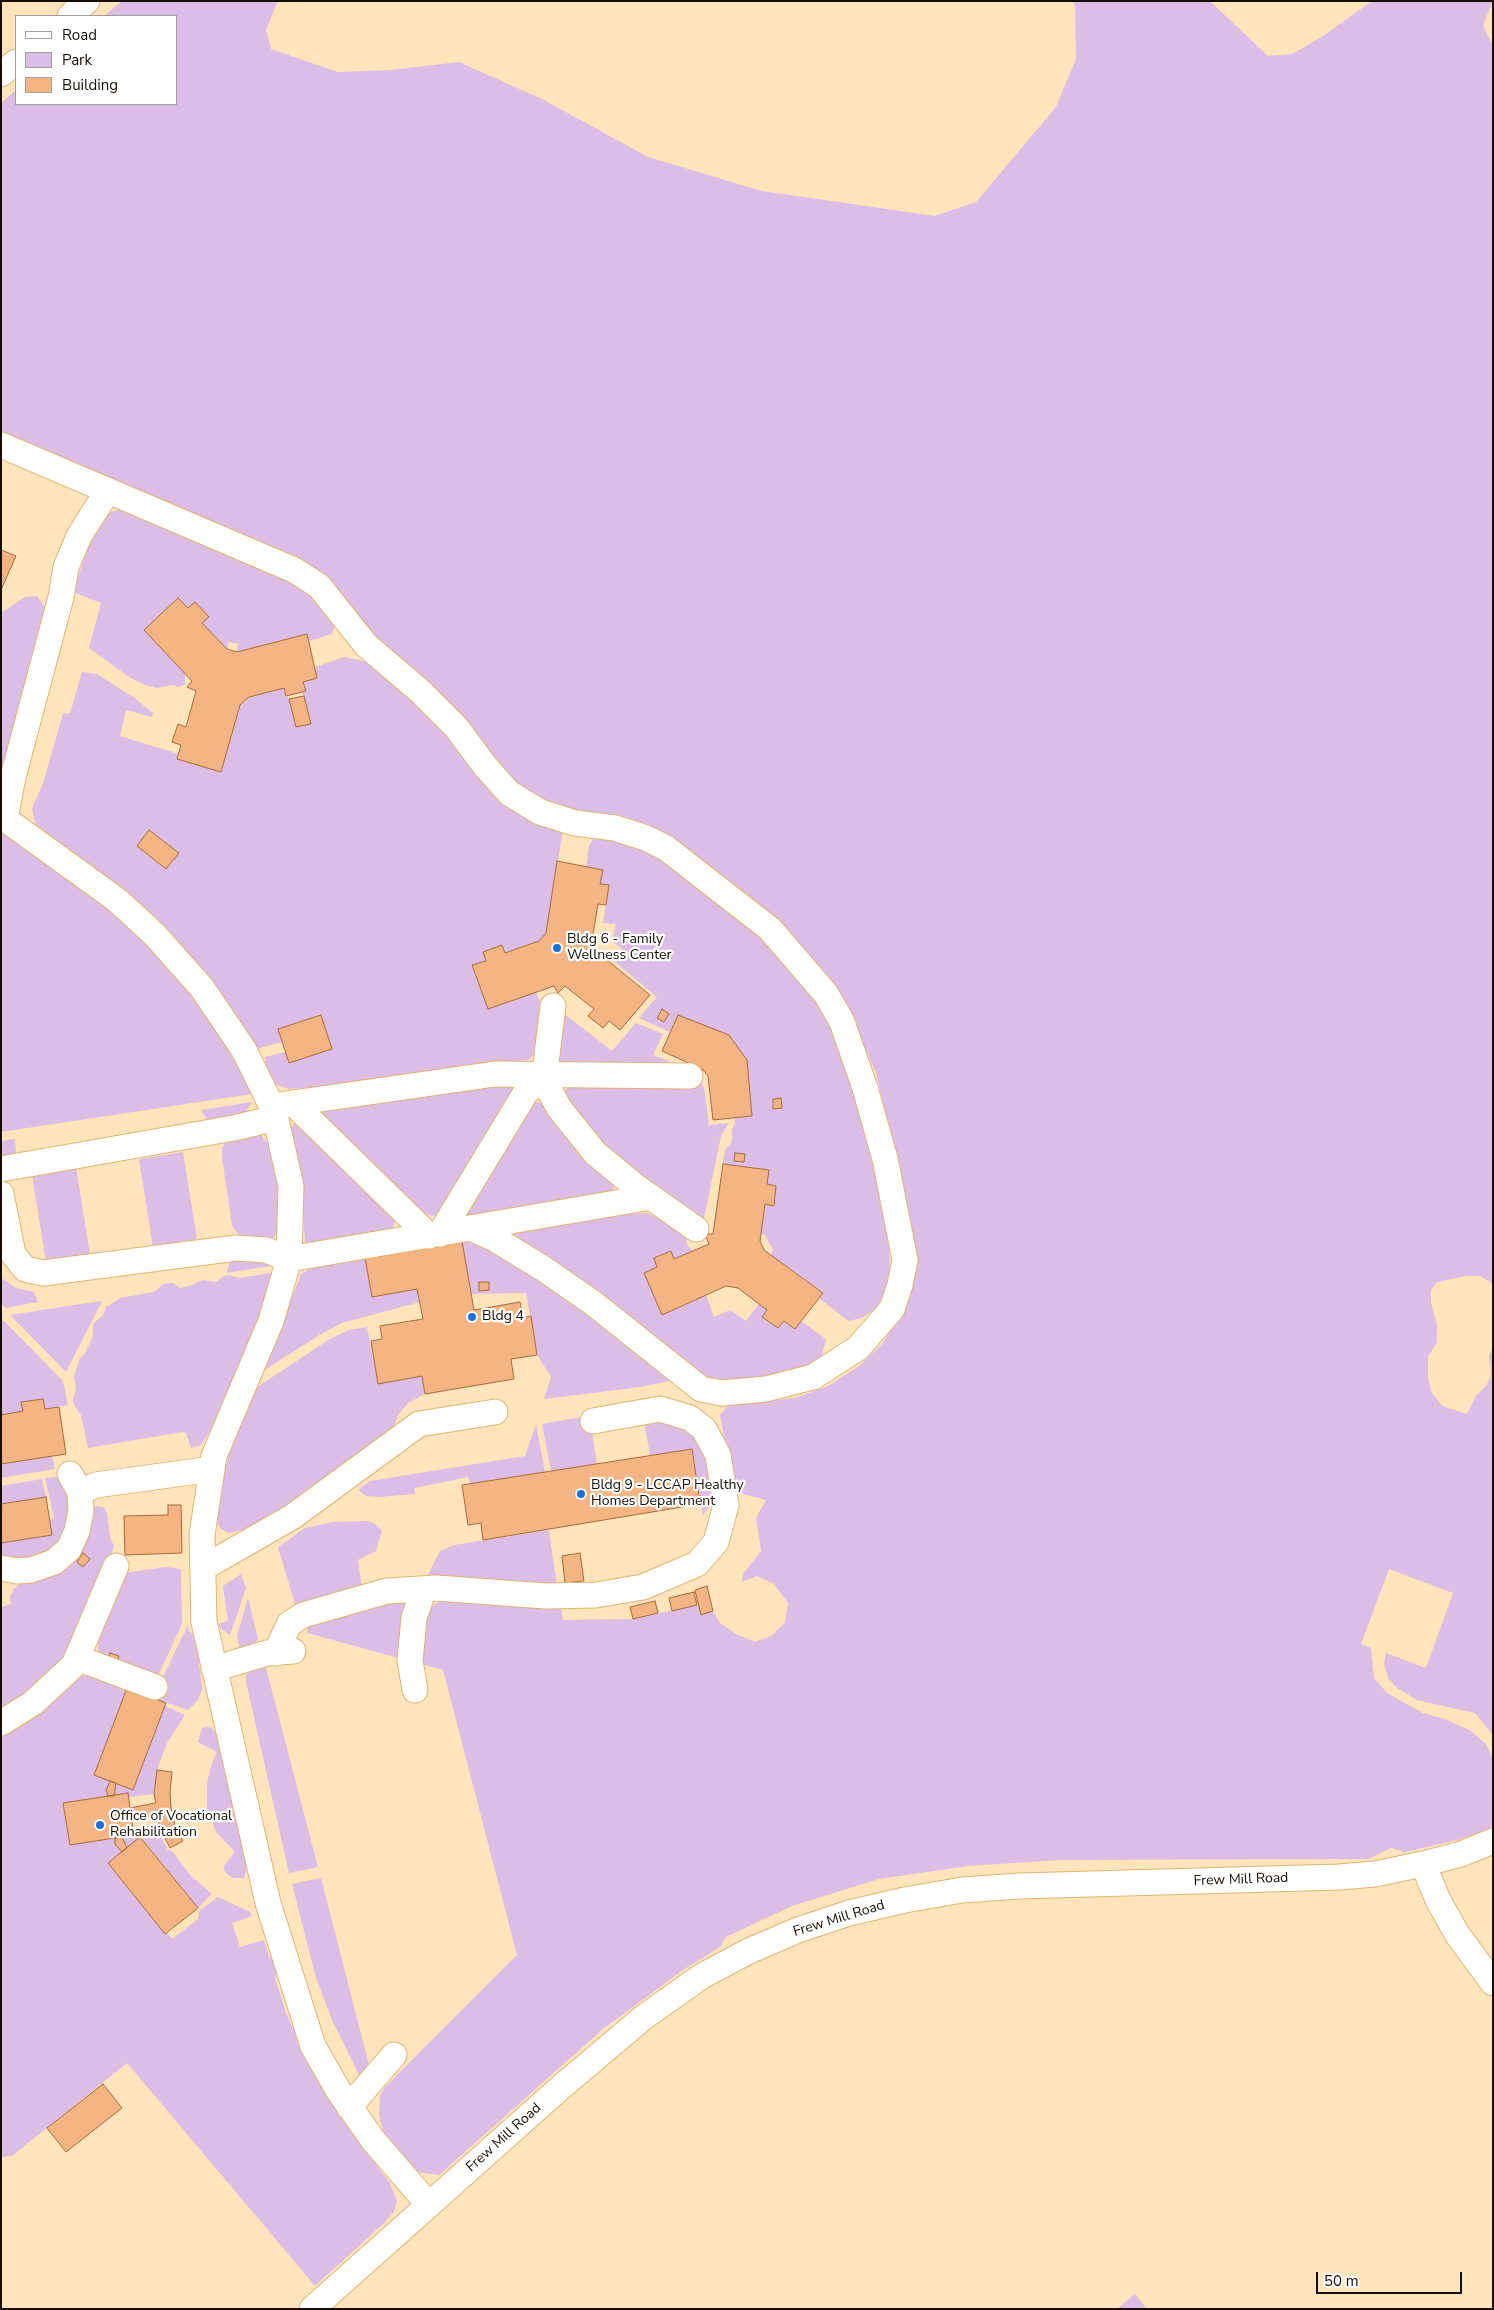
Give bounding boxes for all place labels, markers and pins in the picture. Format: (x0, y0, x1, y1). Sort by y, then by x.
place label: Bldg 6 - Family Wellness Center (567, 932, 671, 964)
marker: Bldg 6 - Family Wellness Center (551, 942, 563, 954)
place label: Bldg 4 (482, 1309, 524, 1325)
marker: Bldg 4 (466, 1311, 478, 1323)
place label: Bldg 9 - LCCAP Healthy Homes Department (591, 1478, 744, 1510)
marker: Bldg 9 - LCCAP Healthy Homes Department (575, 1488, 587, 1500)
place label: Office of Vocational Rehabilitation (110, 1809, 232, 1841)
marker: Office of Vocational Rehabilitation (94, 1819, 106, 1831)

